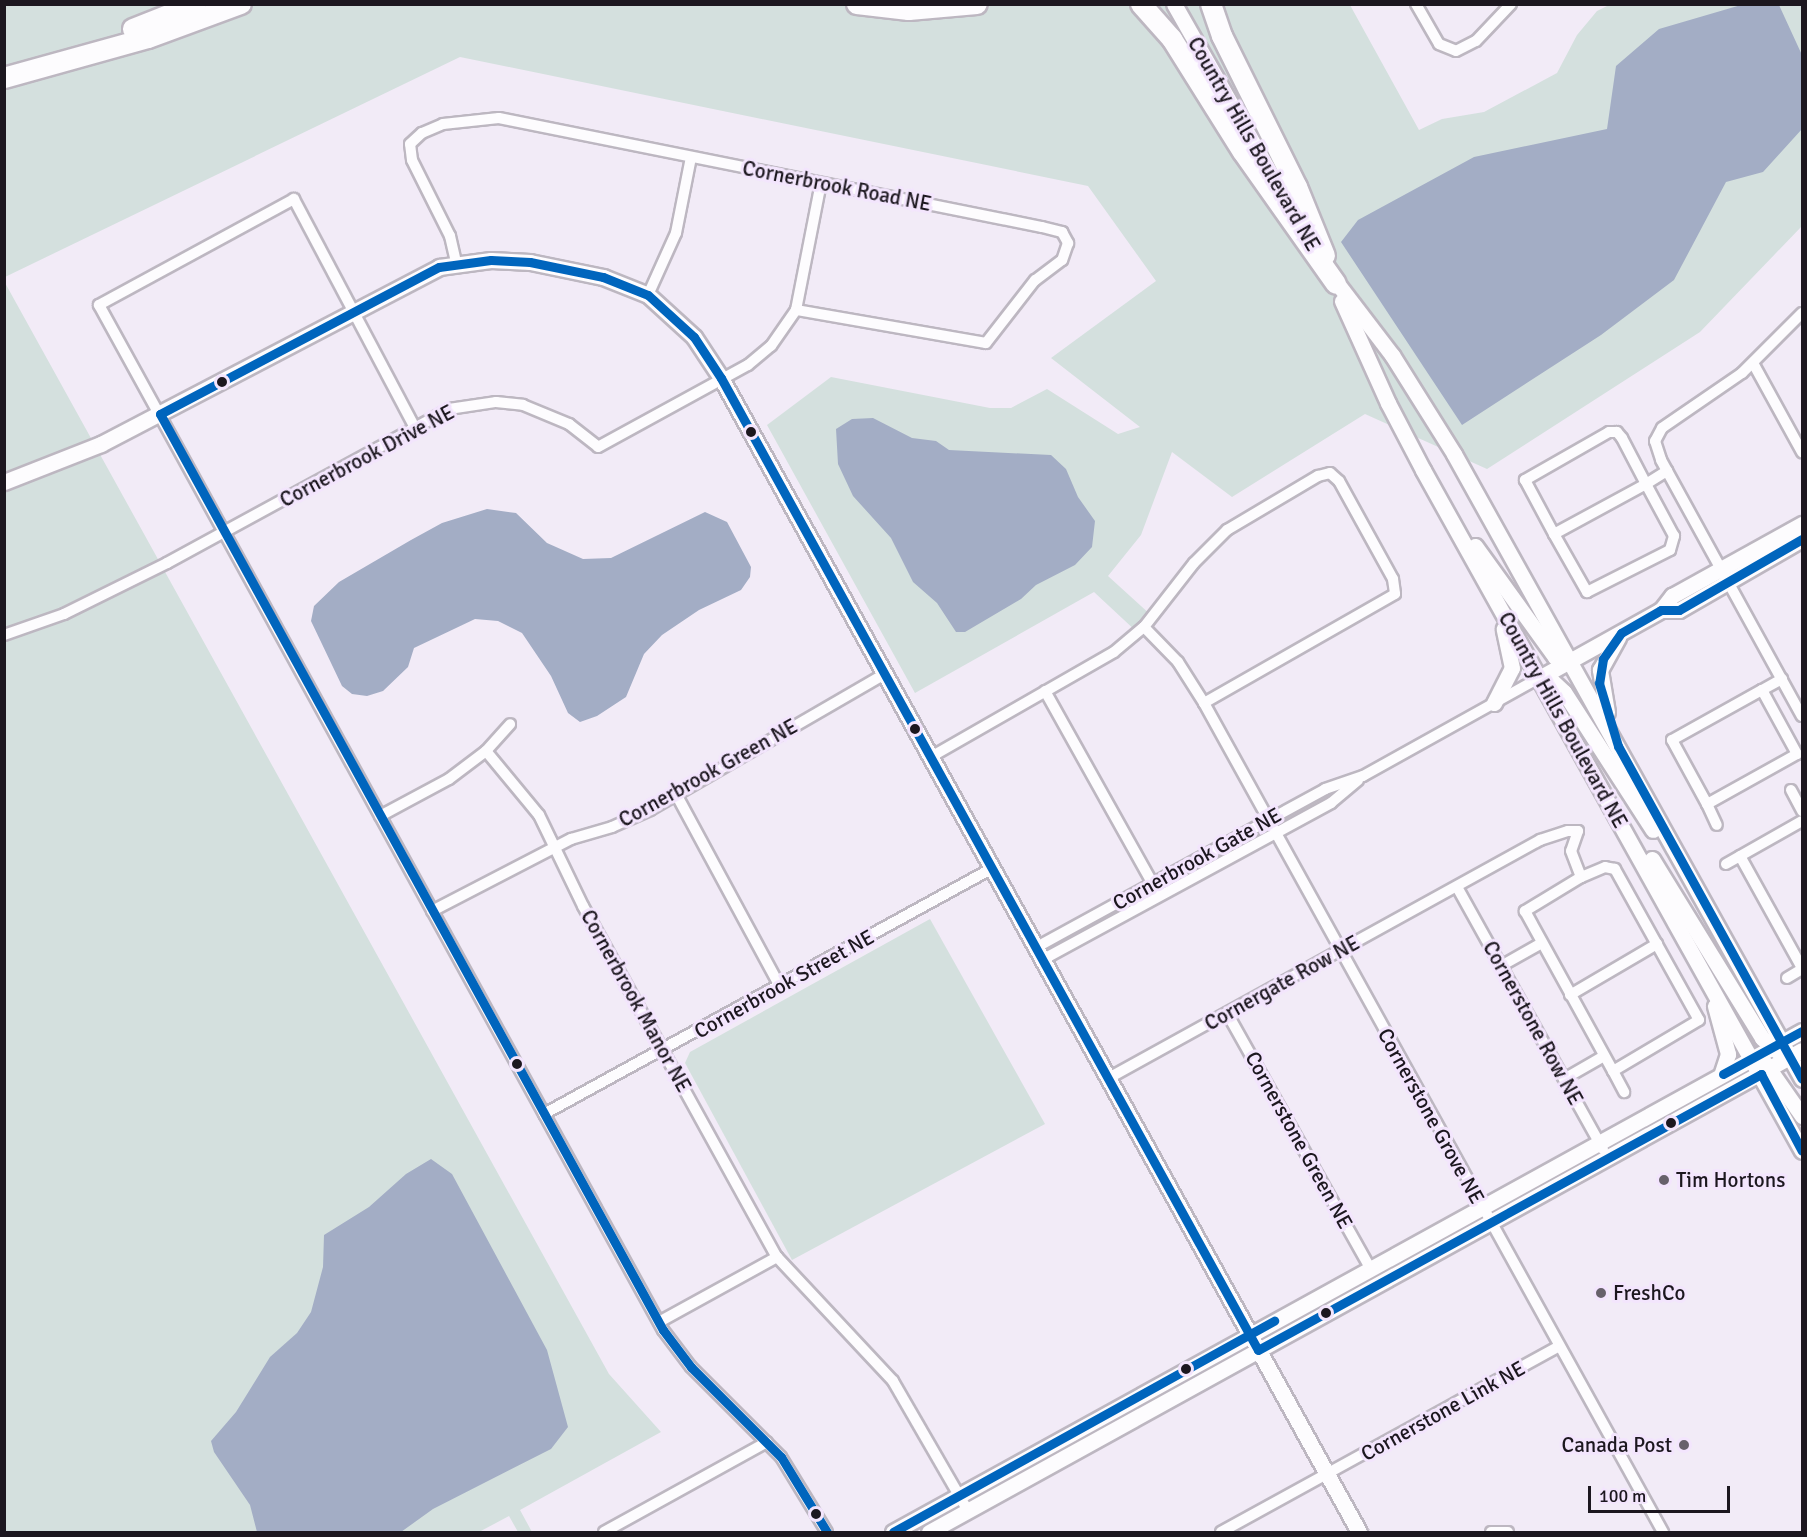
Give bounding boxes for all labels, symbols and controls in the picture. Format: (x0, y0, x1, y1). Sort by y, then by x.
street label: Country Hills Boulevard NE (1182, 32, 1326, 256)
street label: Cornerbrook Road NE (740, 155, 934, 217)
unlabelled marker (216, 376, 228, 388)
street label: Cornerbrook Drive NE (275, 399, 459, 513)
unlabelled marker (745, 426, 757, 438)
street label: Country Hills Boulevard NE (1493, 608, 1633, 832)
street label: Cornerbrook Green NE (614, 713, 802, 833)
unlabelled marker (909, 723, 921, 735)
street label: Cornerbrook Gate NE (1108, 802, 1286, 916)
street label: Cornerbrook Manor NE (575, 905, 697, 1097)
street label: Cornerbrook Street NE (690, 924, 878, 1044)
street label: Cornergate Row NE (1200, 930, 1364, 1036)
street label: Cornerstone Row NE (1477, 937, 1589, 1109)
street label: Cornerstone Grove NE (1372, 1024, 1490, 1208)
street label: Cornerstone Green NE (1240, 1047, 1358, 1233)
unlabelled marker (511, 1058, 523, 1070)
unlabelled marker (1665, 1117, 1677, 1129)
place label: Tim Hortons (1676, 1167, 1785, 1193)
marker: Tim Hortons (1657, 1173, 1671, 1187)
place label: FreshCo (1613, 1280, 1685, 1306)
marker: FreshCo (1594, 1286, 1608, 1300)
unlabelled marker (1320, 1307, 1332, 1319)
street label: Cornerstone Link NE (1357, 1355, 1529, 1467)
unlabelled marker (1180, 1363, 1192, 1375)
place label: Canada Post (1562, 1432, 1672, 1458)
marker: Canada Post (1677, 1438, 1691, 1452)
scale bar (1591, 1474, 1734, 1512)
text: 100 m (1599, 1485, 1646, 1507)
unlabelled marker (810, 1508, 822, 1520)

